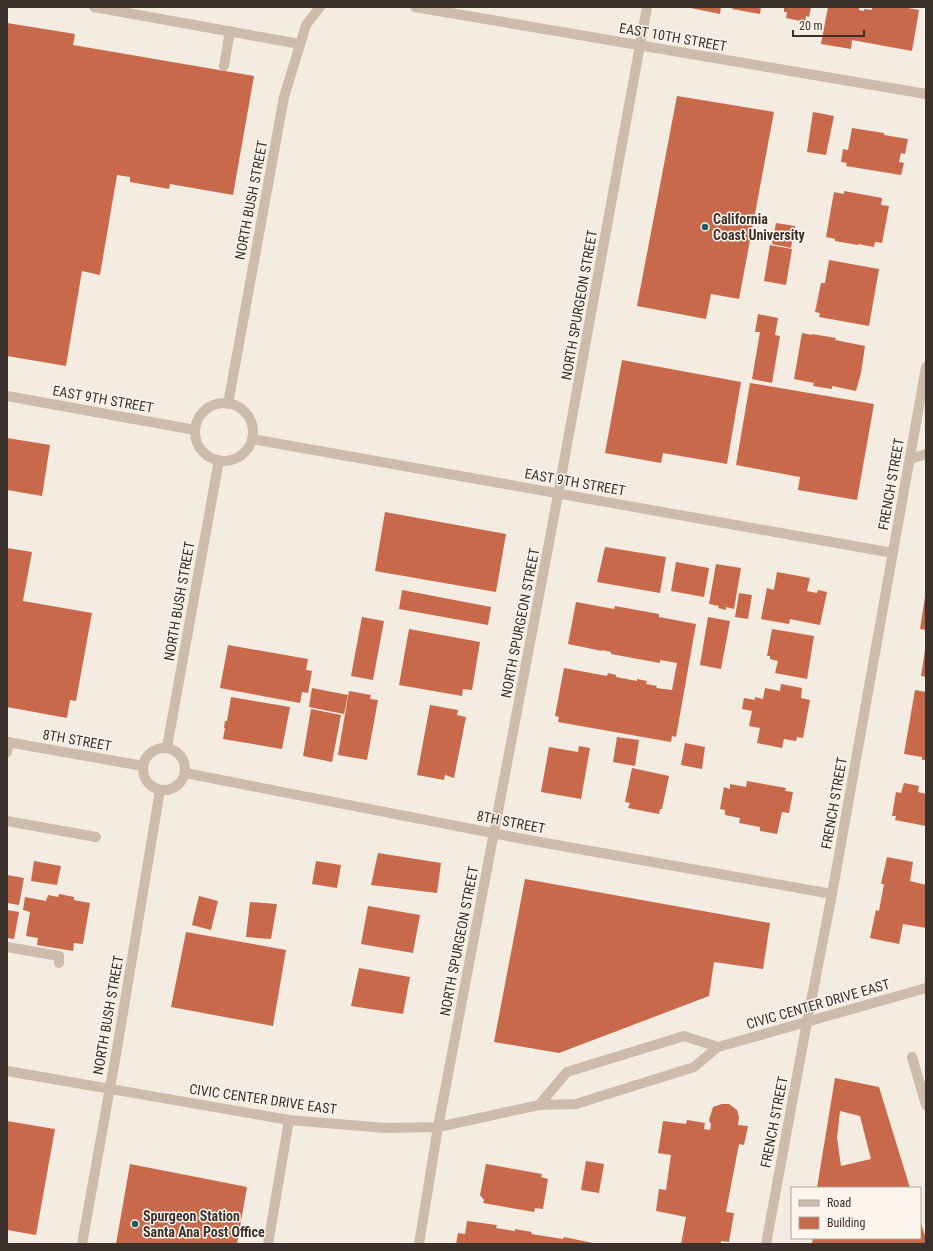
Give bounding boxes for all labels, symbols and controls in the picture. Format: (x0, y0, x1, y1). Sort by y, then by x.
scale bar (793, 12, 864, 38)
text: 20 m (799, 19, 823, 33)
street label: EAST 10TH STREET (618, 20, 728, 54)
street label: NORTH BUSH STREET (232, 139, 270, 261)
place label: California Coast University (713, 211, 806, 243)
marker: California Coast University (700, 222, 710, 232)
street label: NORTH SPURGEON STREET (558, 229, 600, 381)
street label: EAST 9TH STREET (51, 382, 155, 416)
street label: FRENCH STREET (875, 437, 907, 531)
street label: EAST 9TH STREET (523, 465, 627, 499)
street label: NORTH BUSH STREET (161, 540, 197, 662)
street label: NORTH SPURGEON STREET (498, 547, 542, 699)
street label: 8TH STREET (41, 726, 113, 754)
street label: FRENCH STREET (818, 756, 850, 850)
street label: 8TH STREET (475, 808, 547, 836)
street label: NORTH SPURGEON STREET (437, 865, 481, 1017)
street label: NORTH BUSH STREET (90, 954, 126, 1076)
street label: CIVIC CENTER DRIVE EAST (744, 976, 892, 1032)
street label: FRENCH STREET (757, 1075, 791, 1169)
street label: CIVIC CENTER DRIVE EAST (188, 1081, 338, 1117)
legend (791, 1187, 921, 1239)
text: Road (827, 1196, 851, 1210)
place label: Spurgeon Station Santa Ana Post Office (143, 1208, 265, 1240)
text: Building (827, 1216, 865, 1230)
marker: Spurgeon Station Santa Ana Post Office (130, 1219, 140, 1229)

